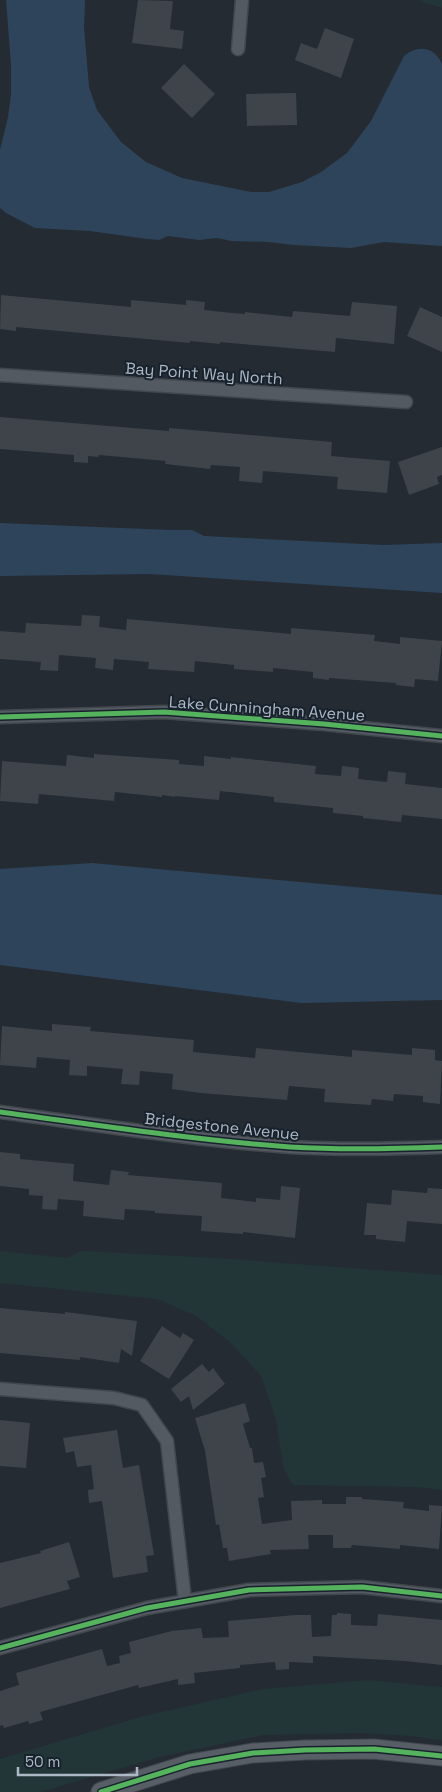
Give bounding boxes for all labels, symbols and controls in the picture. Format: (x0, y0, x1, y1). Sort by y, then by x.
street label: Bay Point Way North (124, 358, 284, 389)
street label: Lake Cunningham Avenue (168, 691, 366, 726)
street label: Bridgestone Avenue (144, 1108, 300, 1145)
scale bar (18, 1744, 136, 1776)
text: 50 m (25, 1752, 60, 1771)

